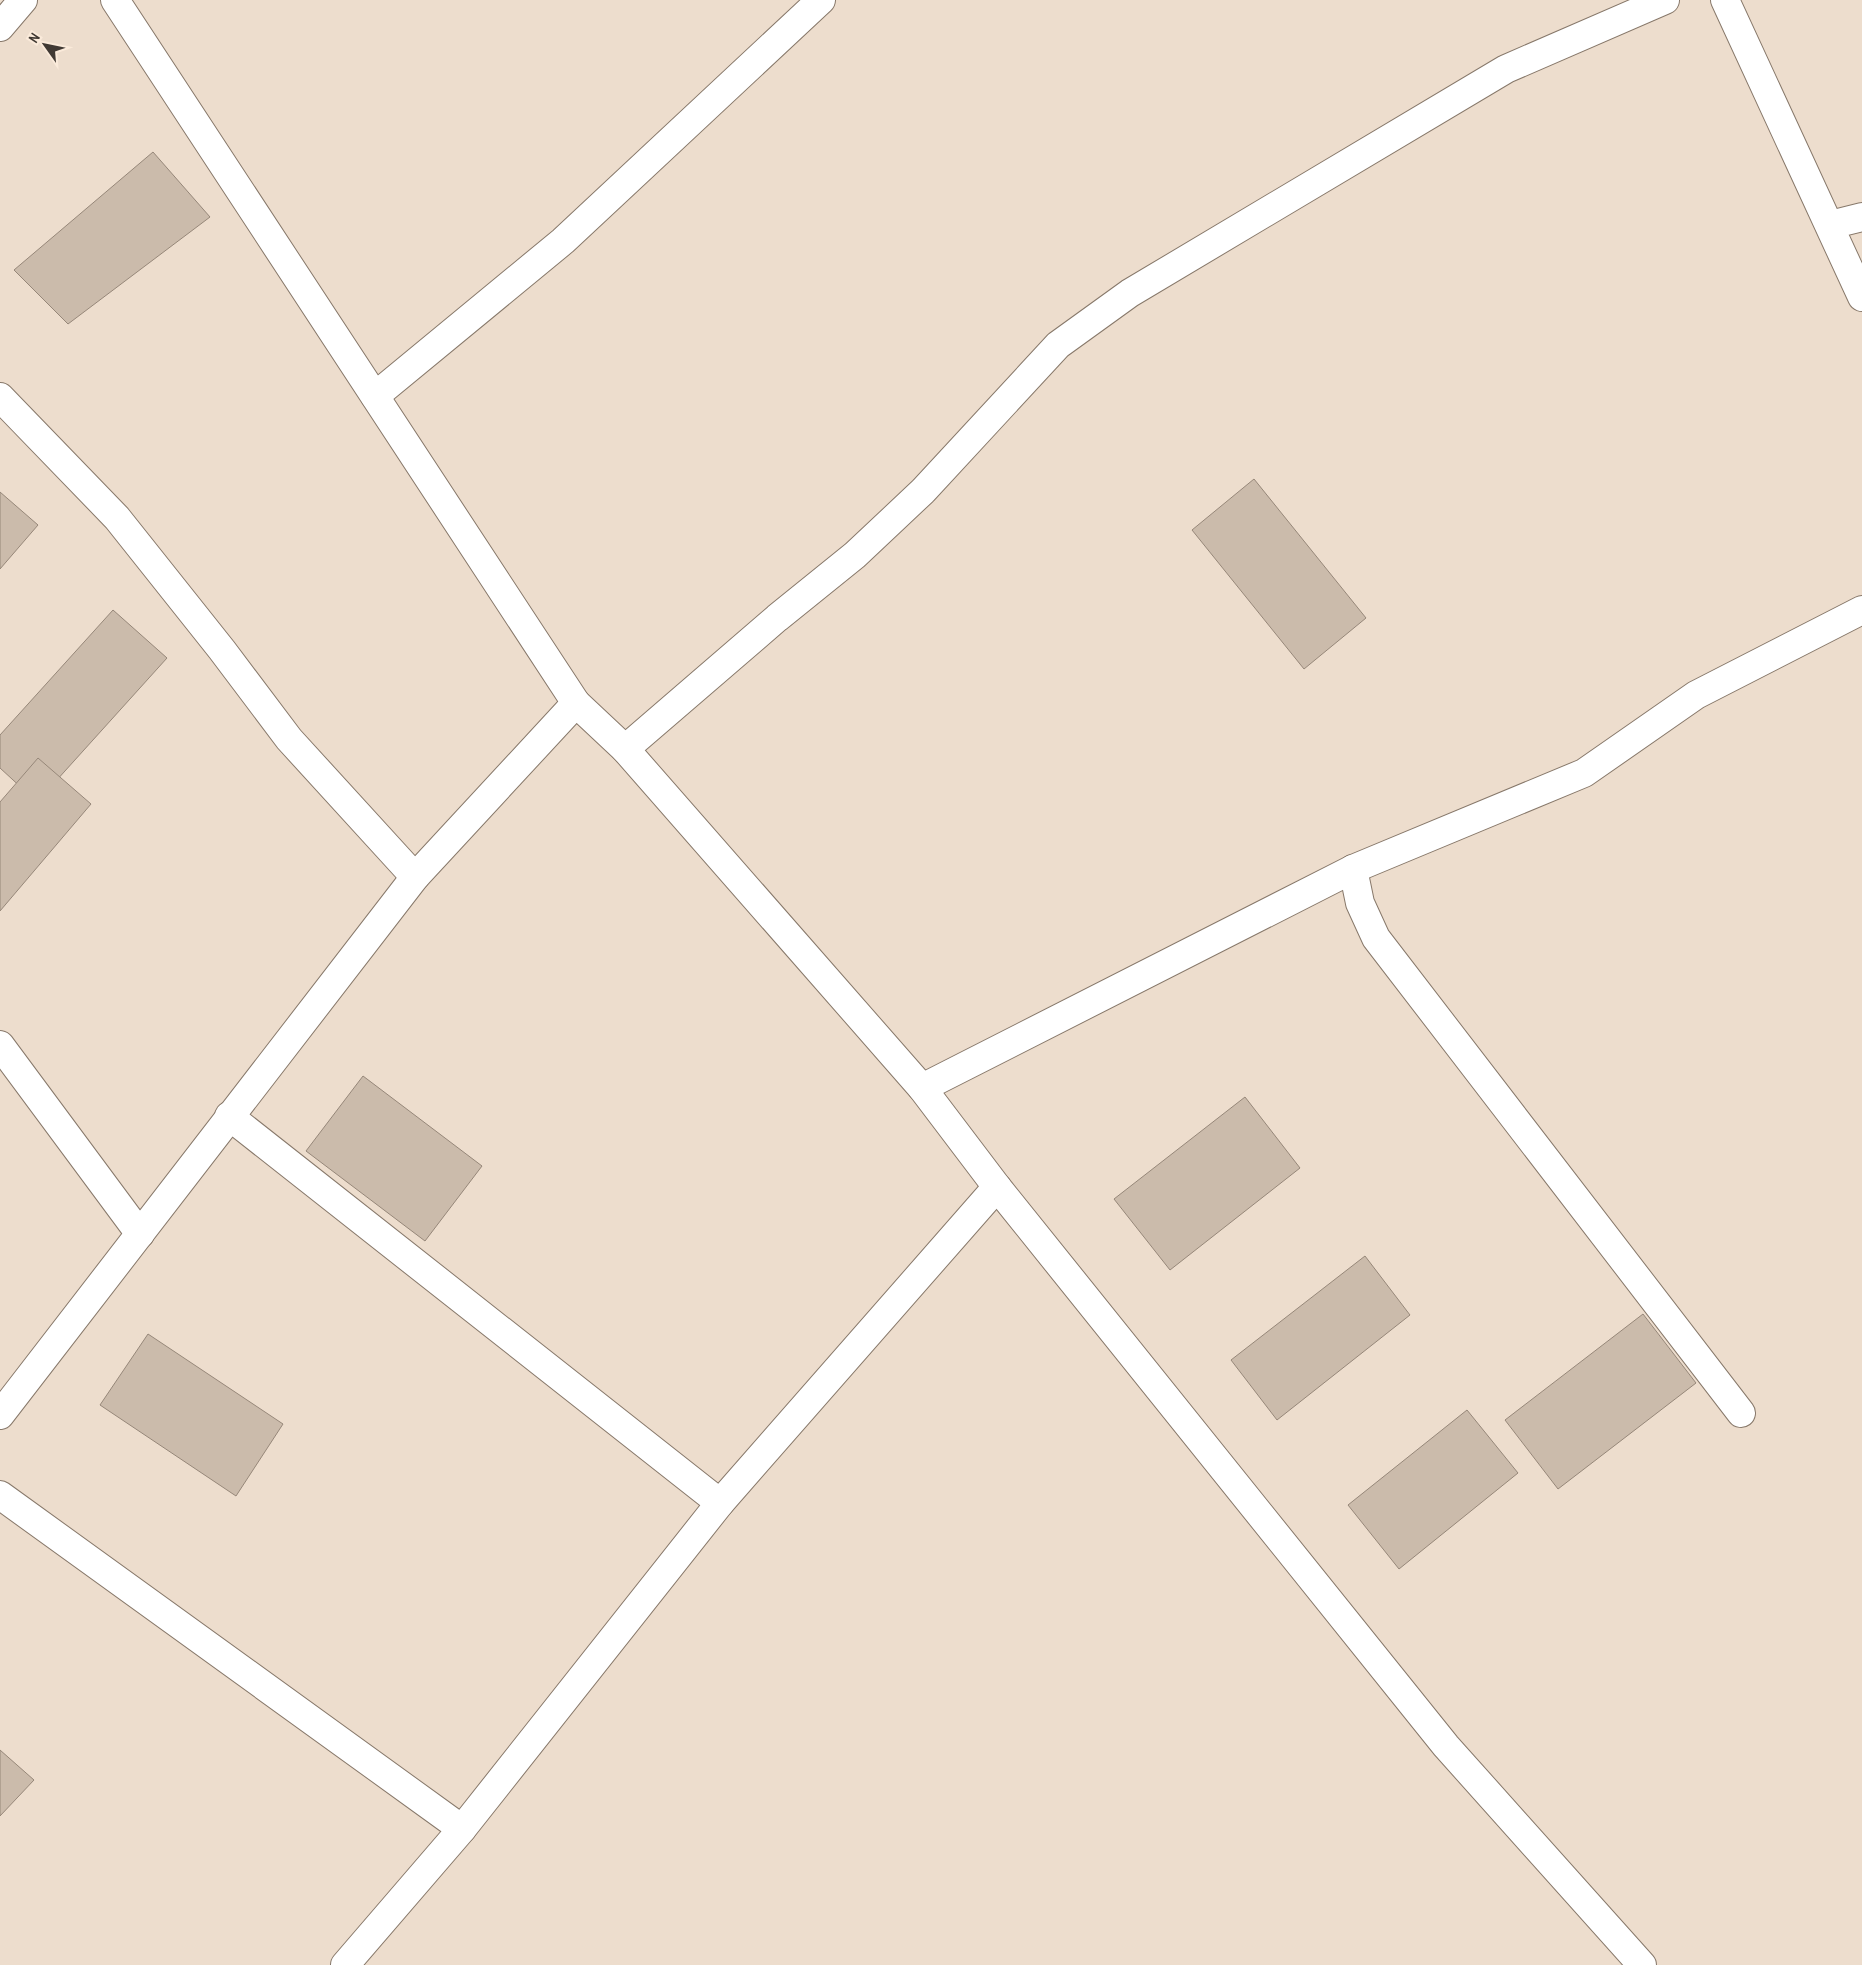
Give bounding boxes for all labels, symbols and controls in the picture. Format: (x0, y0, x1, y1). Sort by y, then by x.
north arrow (20, 20, 70, 70)
text: N (24, 30, 44, 46)

